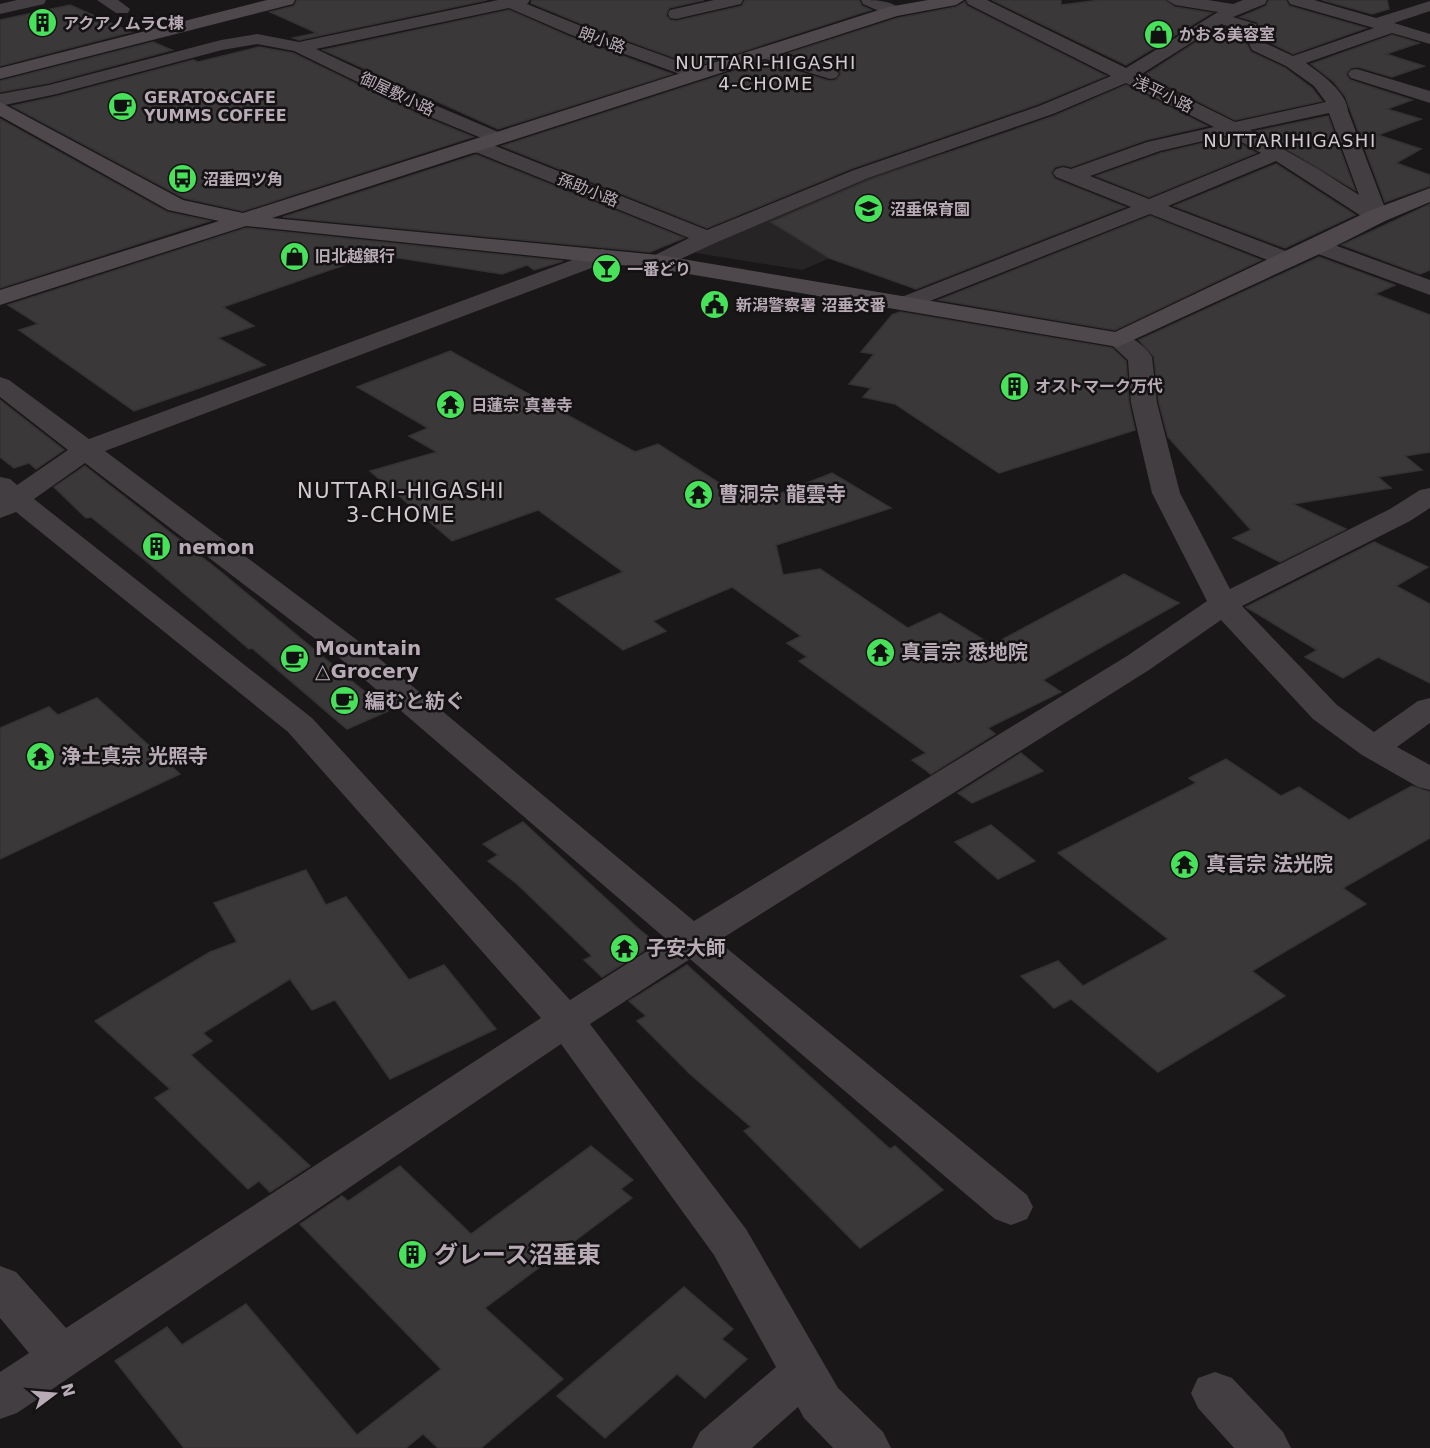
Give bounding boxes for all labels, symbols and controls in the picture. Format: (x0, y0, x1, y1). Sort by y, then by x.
building icon: アクアノムラC棟 (26, 7, 58, 39)
place label: アクアノムラC棟 (63, 14, 184, 33)
shop icon: かおる美容室 (1142, 18, 1174, 50)
street label: 朗小路 (576, 23, 628, 57)
place label: かおる美容室 (1179, 25, 1275, 44)
district label: NUTTARI-HIGASHI 4-CHOME (675, 52, 857, 94)
street label: 御屋敷小路 (357, 68, 437, 120)
street label: 浅平小路 (1130, 71, 1196, 117)
place label: GERATO&CAFE YUMMS COFFEE (143, 88, 287, 125)
cafe icon: GERATO&CAFE YUMMS COFFEE (107, 90, 139, 122)
district label: NUTTARIHIGASHI (1203, 130, 1377, 151)
bus stop icon: 沼垂四ツ角 (166, 163, 198, 195)
street label: 孫助小路 (555, 169, 621, 211)
place label: 沼垂四ツ角 (203, 170, 283, 189)
school or university icon: 沼垂保育園 (853, 193, 885, 225)
place label: 沼垂保育園 (890, 200, 970, 219)
shop icon: 旧北越銀行 (278, 240, 310, 272)
place label: 旧北越銀行 (315, 247, 395, 266)
bar icon: 一番どり (590, 253, 622, 285)
place label: 一番どり (627, 260, 691, 279)
public building icon: 新潟警察署 沼垂交番 (699, 289, 731, 321)
place label: 新潟警察署 沼垂交番 (736, 296, 886, 315)
building icon: オストマーク万代 (998, 370, 1030, 402)
place label: オストマーク万代 (1035, 377, 1163, 396)
temple icon: 日蓮宗 真善寺 (434, 389, 466, 421)
place label: 日蓮宗 真善寺 (471, 396, 573, 415)
temple icon: 曹洞宗 龍雲寺 (682, 478, 714, 510)
district label: NUTTARI-HIGASHI 3-CHOME (297, 479, 505, 527)
place label: 曹洞宗 龍雲寺 (719, 482, 846, 506)
building icon: nemon (141, 531, 173, 563)
place label: nemon (178, 535, 255, 559)
place label: Mountain △Grocery (315, 636, 421, 683)
temple icon: 真言宗 悉地院 (864, 636, 896, 668)
place label: 真言宗 悉地院 (901, 640, 1028, 664)
cafe icon: Mountain △Grocery (278, 643, 310, 675)
cafe icon: 編むと紡ぐ (328, 685, 360, 717)
place label: 編むと紡ぐ (365, 689, 465, 713)
temple icon: 浄土真宗 光照寺 (24, 740, 56, 772)
place label: 浄土真宗 光照寺 (61, 744, 208, 768)
temple icon: 真言宗 法光院 (1169, 848, 1201, 880)
place label: 真言宗 法光院 (1206, 852, 1333, 876)
temple icon: 子安大師 (609, 932, 641, 964)
place label: 子安大師 (646, 936, 726, 960)
building icon: グレース沼垂東 (397, 1239, 429, 1271)
place label: グレース沼垂東 (434, 1241, 601, 1269)
north arrow (24, 1364, 84, 1424)
text: N (57, 1381, 79, 1399)

